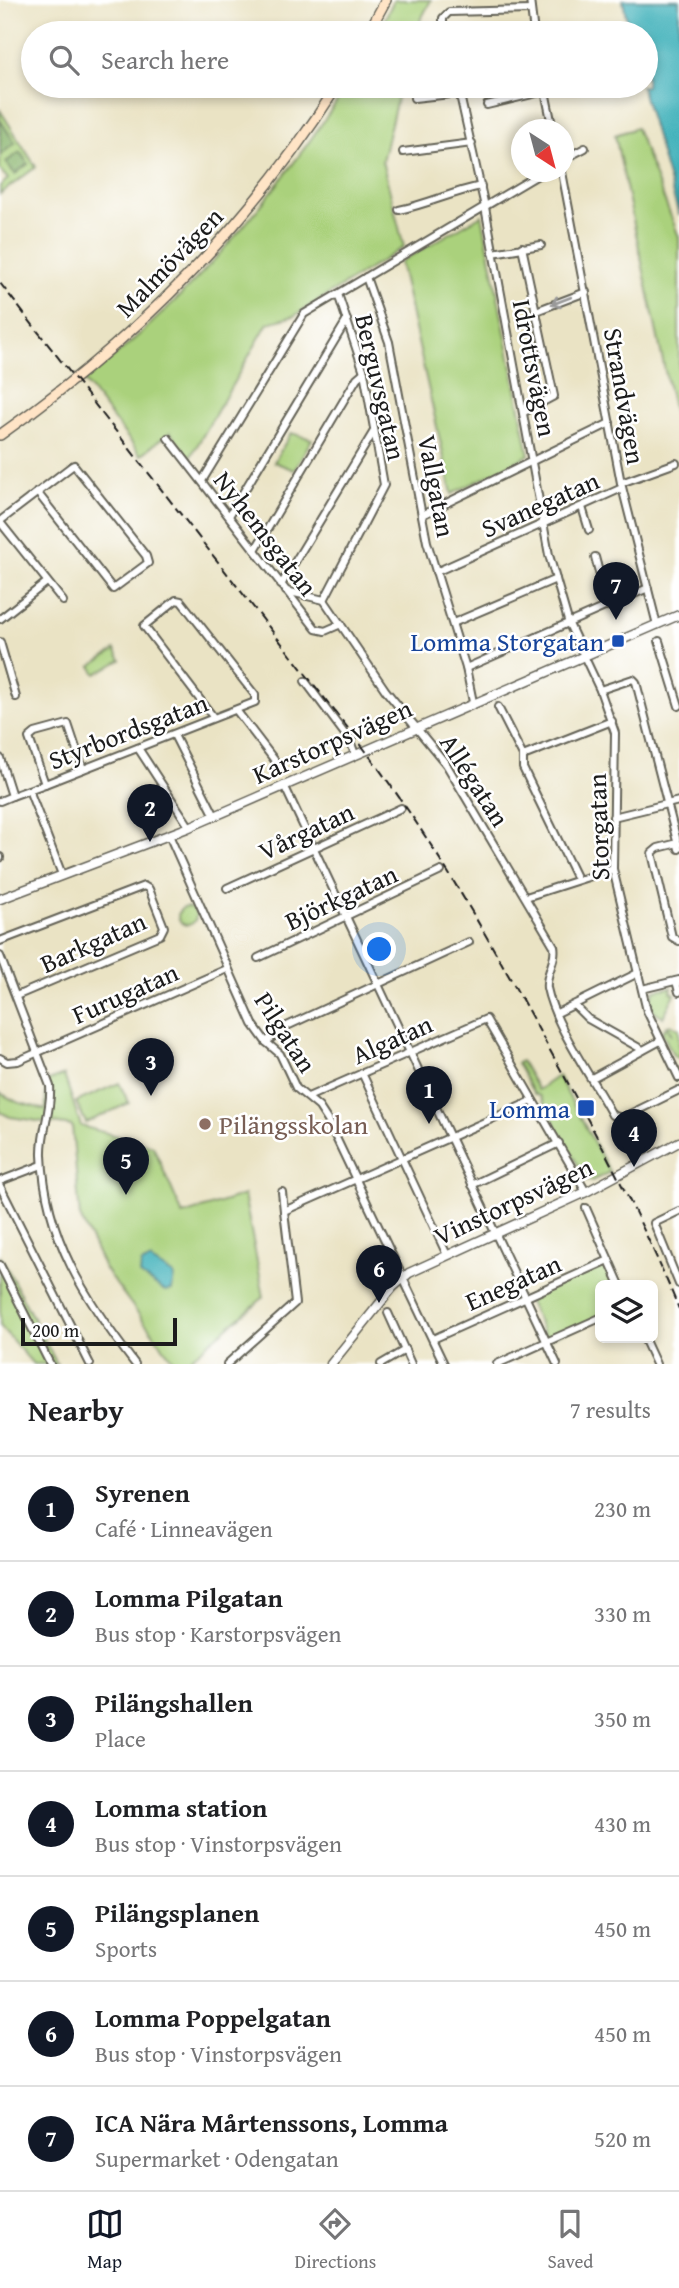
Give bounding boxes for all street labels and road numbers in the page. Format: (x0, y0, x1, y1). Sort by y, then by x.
street label: Malmövägen (106, 198, 232, 326)
street label: Idrottsvägen (503, 296, 567, 440)
street label: Berguvsgatan (345, 310, 417, 464)
street label: Strandvägen (594, 325, 656, 468)
street label: Vallgatan (408, 431, 466, 541)
street label: Svanegatan (475, 461, 606, 547)
street label: Nyhemsgatan (205, 462, 328, 604)
street label: Styrbordsgatan (42, 683, 214, 779)
street label: Karstorpsvägen (246, 688, 418, 794)
street label: Allégatan (430, 726, 520, 835)
street label: Storgatan (577, 772, 619, 881)
street label: Vårgatan (252, 792, 361, 870)
street label: Björkgatan (278, 854, 404, 940)
street label: Barkgatan (34, 901, 153, 983)
street label: Furugatan (66, 952, 185, 1034)
street label: Pilgatan (245, 984, 327, 1081)
street label: Algatan (346, 1004, 439, 1074)
street label: Vinstorpsvägen (427, 1147, 599, 1255)
street label: Enegatan (459, 1243, 568, 1320)

